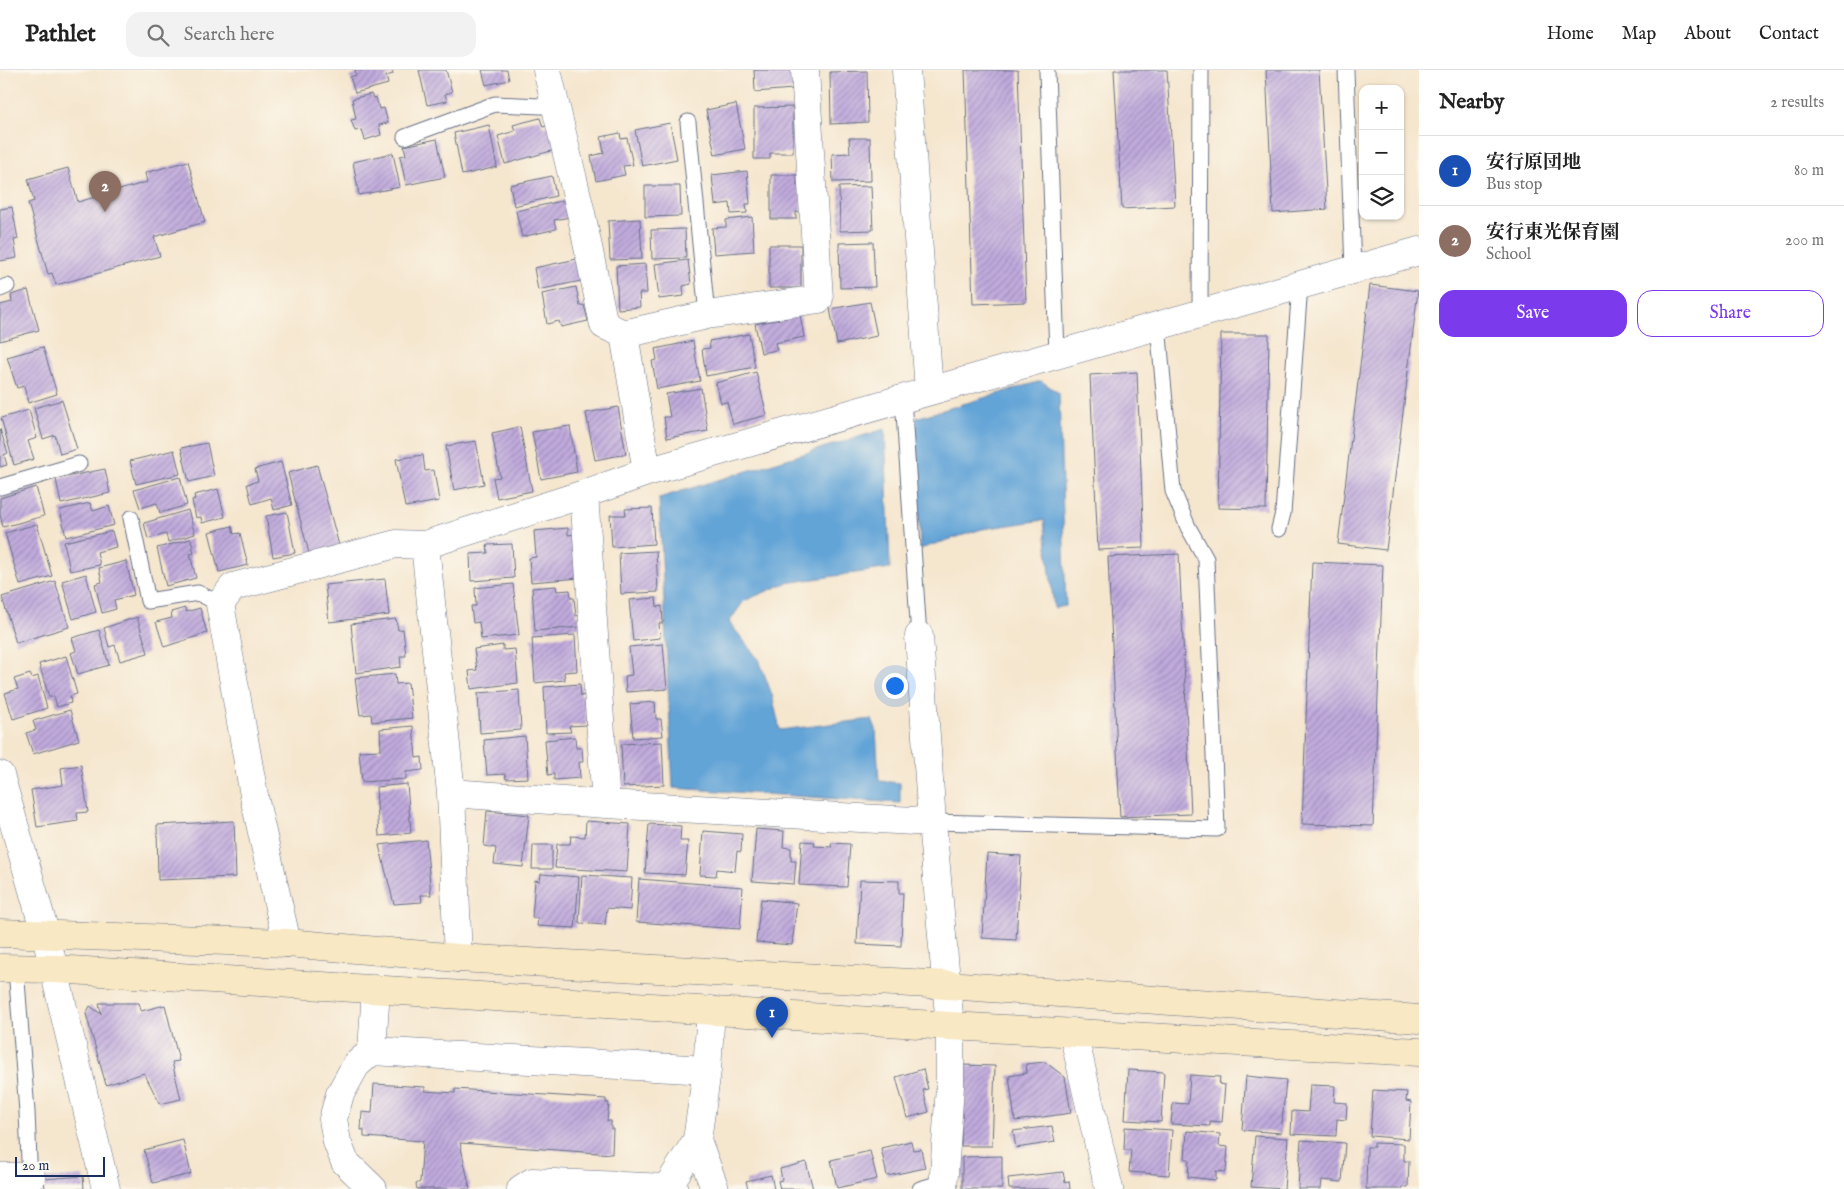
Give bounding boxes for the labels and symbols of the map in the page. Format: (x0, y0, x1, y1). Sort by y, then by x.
pin: 2 (89, 171, 121, 212)
your location (882, 673, 908, 699)
pin: 1 (756, 997, 788, 1038)
scale bar (15, 1154, 105, 1177)

